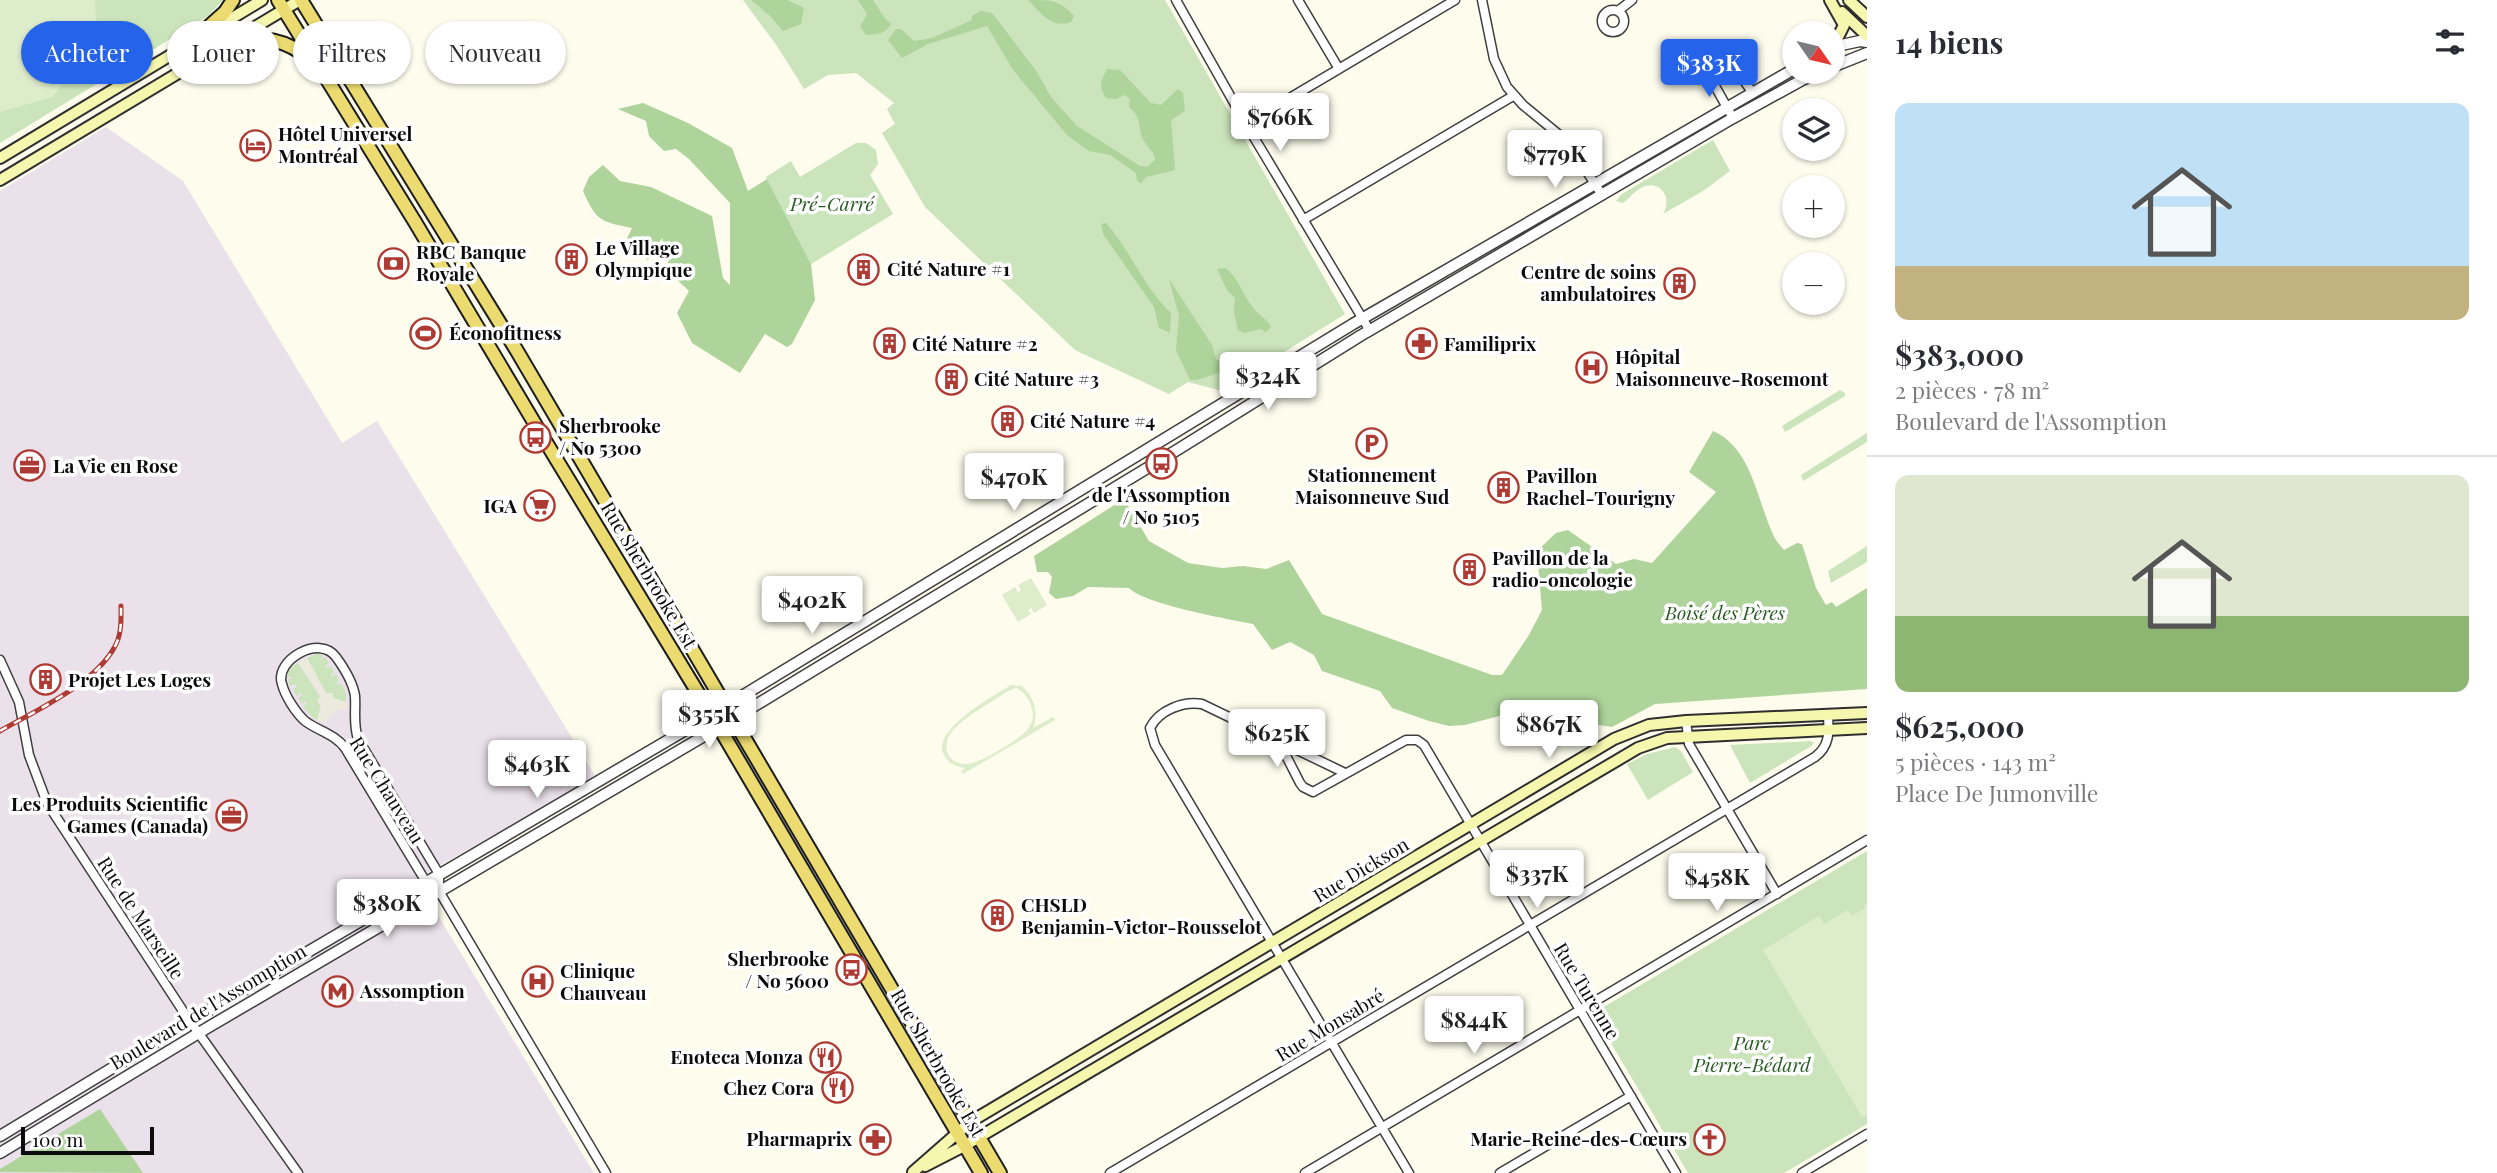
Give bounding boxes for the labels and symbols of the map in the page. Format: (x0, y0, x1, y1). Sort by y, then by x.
north arrow (1782, 21, 1844, 84)
pin: $383K (1660, 40, 1758, 99)
pin: $766K (1231, 94, 1329, 153)
place label: Hôtel Universel Montréal (278, 120, 413, 168)
hotel icon: Hôtel Universel Montréal (238, 128, 272, 162)
pin: $779K (1506, 130, 1604, 190)
park label: Pré-Carré (789, 190, 875, 216)
place label: Le Village Olympique (595, 234, 692, 282)
place label: RBC Banque Royale (416, 238, 526, 286)
building icon: Le Village Olympique (555, 242, 589, 276)
bank icon: RBC Banque Royale (376, 246, 410, 280)
building icon: Cité Nature #1 (847, 252, 881, 286)
place label: Cité Nature #1 (887, 255, 1010, 281)
place label: Centre de soins ambulatoires (1521, 258, 1656, 306)
building icon: Centre de soins ambulatoires (1662, 266, 1696, 300)
sports icon: Éconofitness (409, 316, 443, 350)
place label: Éconofitness (449, 319, 562, 345)
building icon: Cité Nature #2 (872, 327, 906, 361)
pharmacy icon: Familiprix (1404, 327, 1438, 361)
place label: Cité Nature #2 (912, 330, 1038, 356)
place label: Familiprix (1444, 330, 1537, 356)
place label: Hôpital Maisonneuve-Rosemont (1615, 343, 1829, 391)
hospital icon: Hôpital Maisonneuve-Rosemont (1575, 351, 1609, 385)
pin: $324K (1219, 352, 1317, 412)
building icon: Cité Nature #3 (934, 362, 968, 396)
place label: Cité Nature #3 (974, 365, 1099, 391)
building icon: Cité Nature #4 (990, 404, 1024, 438)
place label: Cité Nature #4 (1030, 407, 1155, 433)
place label: Sherbrooke / No 5300 (559, 412, 661, 460)
bus stop icon: Sherbrooke / No 5300 (519, 420, 553, 454)
parking icon: Stationnement Maisonneuve Sud (1355, 427, 1389, 461)
bus stop icon: de l'Assomption / No 5105 (1144, 447, 1178, 481)
office icon: La Vie en Rose (13, 449, 47, 483)
place label: La Vie en Rose (53, 452, 178, 478)
pin: $470K (965, 454, 1063, 513)
place label: Stationnement Maisonneuve Sud (1295, 461, 1450, 509)
place label: Pavillon Rachel-Tourigny (1526, 462, 1675, 510)
building icon: Pavillon Rachel-Tourigny (1486, 470, 1520, 504)
place label: de l'Assomption / No 5105 (1092, 481, 1231, 529)
supermarket icon: IGA (523, 489, 557, 523)
place label: IGA (484, 492, 517, 518)
street label: Rue Sherbrooke Est (596, 496, 704, 653)
place label: Pavillon de la radio-oncologie (1492, 544, 1633, 592)
building icon: Pavillon de la radio-oncologie (1452, 552, 1486, 586)
pin: $402K (763, 576, 861, 636)
park label: Boisé des Pères (1664, 599, 1785, 625)
building icon: Projet Les Loges (28, 663, 62, 697)
place label: Projet Les Loges (68, 666, 211, 692)
pin: $355K (660, 690, 758, 750)
pin: $867K (1500, 700, 1598, 760)
pin: $625K (1228, 710, 1326, 769)
street label: Rue Chauveau (345, 731, 431, 848)
pin: $463K (488, 740, 586, 800)
place label: Les Produits Scientific Games (Canada) (11, 790, 208, 838)
office icon: Les Produits Scientific Games (Canada) (214, 798, 248, 832)
street label: Rue Dickson (1308, 830, 1414, 908)
pin: $337K (1488, 850, 1586, 910)
street label: Rue de Marseille (92, 851, 191, 984)
pin: $458K (1668, 853, 1766, 913)
pin: $380K (338, 880, 436, 939)
place label: CHSLD Benjamin-Victor-Rousselot (1021, 891, 1262, 939)
building icon: CHSLD Benjamin-Victor-Rousselot (981, 899, 1015, 933)
street label: Boulevard de l'Assomption (104, 937, 311, 1075)
street label: Rue Turenne (1549, 937, 1627, 1044)
place label: Sherbrooke / No 5600 (727, 945, 829, 993)
bus stop icon: Sherbrooke / No 5600 (835, 953, 869, 987)
place label: Clinique Chauveau (560, 957, 647, 1005)
hospital icon: Clinique Chauveau (520, 965, 554, 999)
metro station icon: Assomption (320, 974, 354, 1008)
place label: Assomption (359, 977, 465, 1003)
street label: Rue Monsabré (1271, 982, 1388, 1067)
street label: Rue Sherbrooke Est (886, 984, 992, 1142)
pin: $844K (1425, 996, 1523, 1056)
park label: Parc Pierre-Bédard (1692, 1029, 1811, 1077)
restaurant icon: Enoteca Monza (809, 1040, 843, 1074)
place label: Enoteca Monza (670, 1043, 803, 1069)
restaurant icon: Chez Cora (820, 1071, 854, 1105)
place label: Chez Cora (723, 1074, 814, 1100)
pharmacy icon: Pharmaprix (858, 1122, 892, 1156)
church icon: Marie-Reine-des-Cœurs (1693, 1122, 1727, 1156)
scale bar (21, 1124, 154, 1156)
place label: Pharmaprix (746, 1125, 853, 1151)
place label: Marie-Reine-des-Cœurs (1470, 1125, 1687, 1151)

